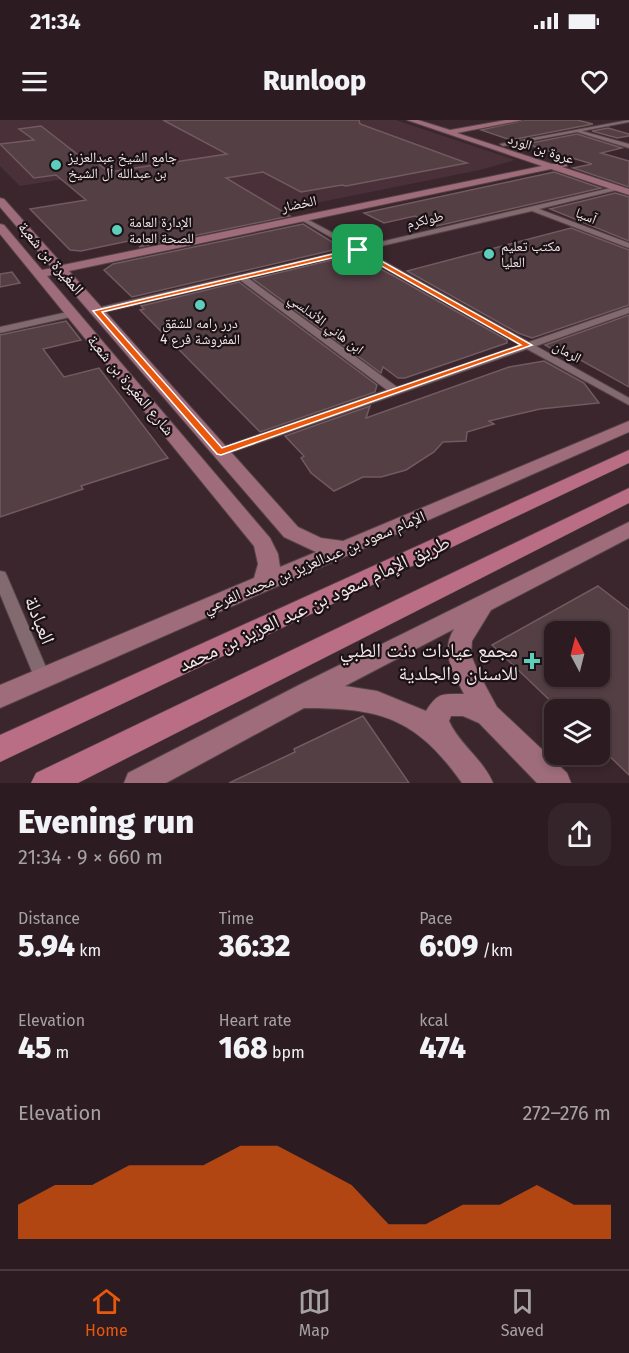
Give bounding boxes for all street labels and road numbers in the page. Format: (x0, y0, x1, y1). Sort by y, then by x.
street label: عروة بن الورد (506, 130, 576, 168)
street label: الخضار (279, 192, 318, 216)
street label: آسيا (573, 204, 599, 228)
street label: طولكرم (405, 207, 446, 233)
street label: المغيرة بن شعبة (13, 218, 88, 299)
street label: ابن هاني الأندلسي (283, 290, 367, 360)
street label: شارع المغيرة بن شعبة (83, 331, 178, 440)
street label: الرمان (550, 337, 584, 367)
street label: الإمام سعود بن عبدالعزيز بن محمد الفرعي (200, 507, 429, 620)
street label: طريق الإمام سعود بن عبد العزيز بن محمد (175, 529, 454, 678)
street label: العبادلة (20, 592, 60, 648)

